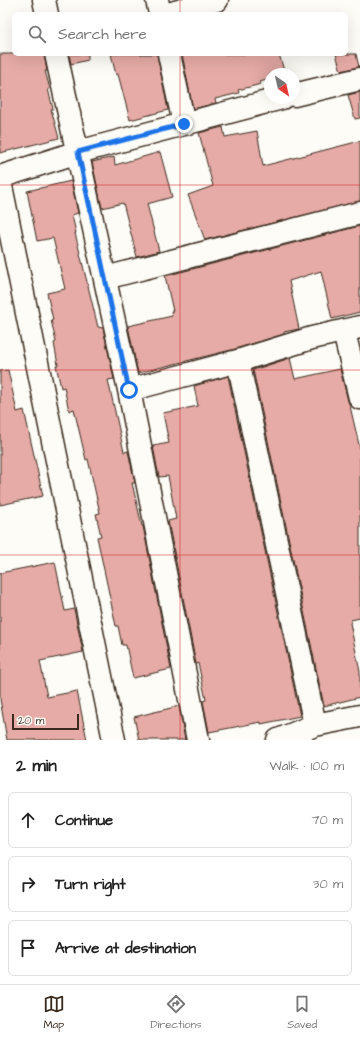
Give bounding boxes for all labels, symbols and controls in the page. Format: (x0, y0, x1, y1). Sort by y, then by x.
search box (12, 12, 348, 56)
icon: search (26, 23, 48, 45)
text: Search here (58, 24, 147, 45)
north arrow (264, 68, 300, 104)
route end (175, 115, 193, 133)
route start (120, 381, 138, 399)
scale bar (12, 712, 79, 731)
text: 20 m (18, 713, 44, 728)
text: 2 min (16, 754, 57, 778)
text: Walk · 100 m (270, 757, 344, 775)
icon: ahead (17, 809, 39, 831)
text: Continue (55, 810, 113, 831)
text: 70 m (311, 811, 343, 829)
icon: right (17, 873, 39, 895)
text: Turn right (55, 874, 126, 895)
text: 30 m (313, 875, 343, 893)
icon: arrive (17, 937, 39, 959)
text: Arrive at destination (55, 938, 196, 959)
tab: Map (43, 993, 65, 1032)
tab: Directions (150, 993, 202, 1032)
tab: Saved (287, 993, 317, 1032)

